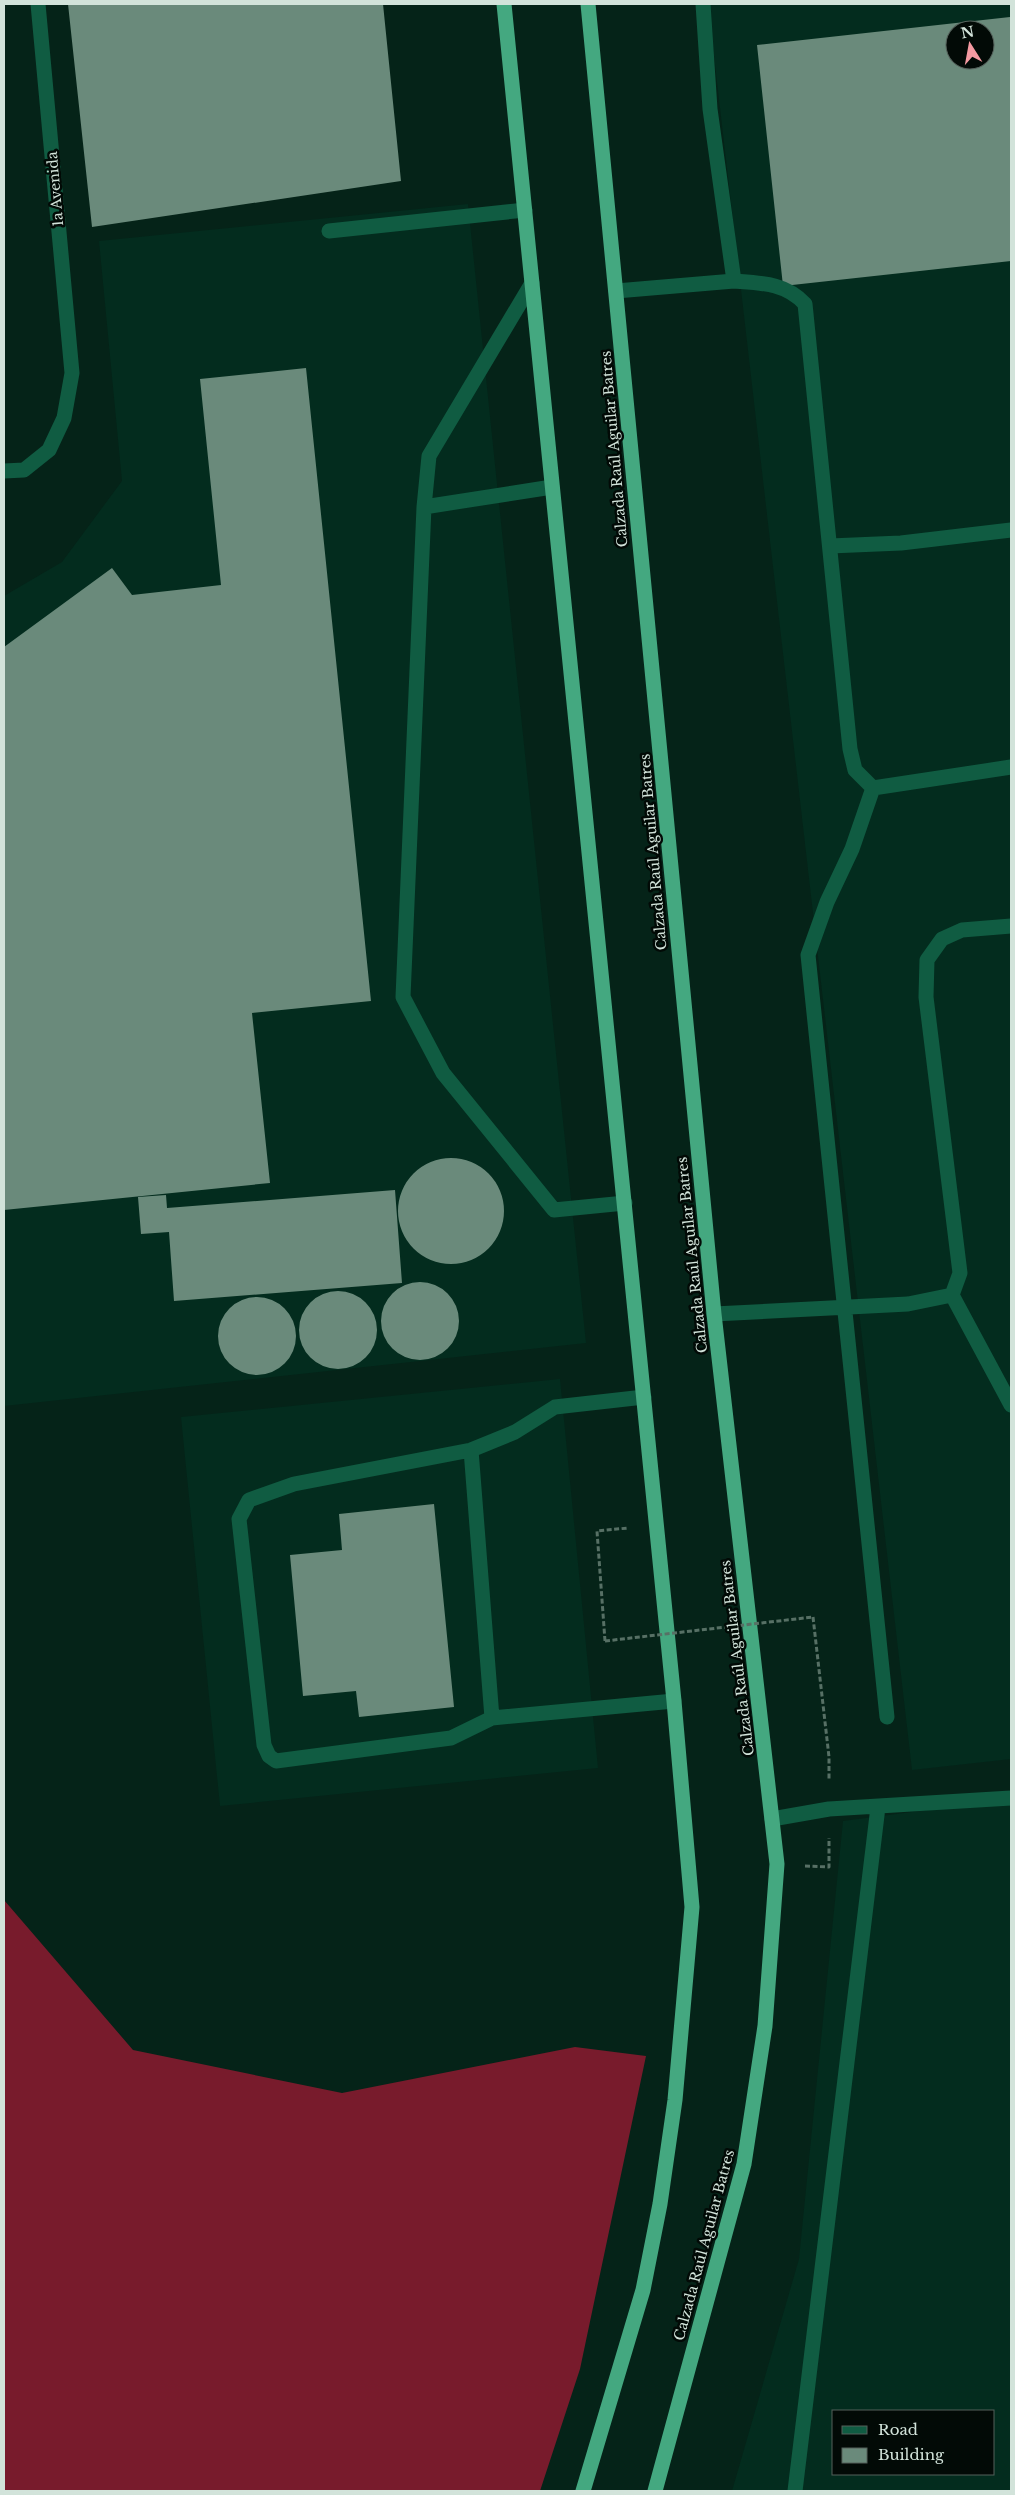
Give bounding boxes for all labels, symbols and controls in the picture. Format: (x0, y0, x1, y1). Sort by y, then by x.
north arrow (945, 20, 995, 70)
text: N (959, 22, 976, 42)
street label: 1a Avenida (43, 151, 67, 227)
street label: Calzada Raúl Aguilar Batres (596, 350, 632, 548)
street label: Calzada Raúl Aguilar Batres (635, 753, 671, 951)
street label: Calzada Raúl Aguilar Batres (673, 1156, 711, 1354)
street label: Calzada Raúl Aguilar Batres (716, 1559, 758, 1757)
street label: Calzada Raúl Aguilar Batres (670, 2148, 738, 2342)
legend (832, 2410, 995, 2475)
text: Road (878, 2420, 918, 2439)
text: Building (878, 2445, 945, 2464)

